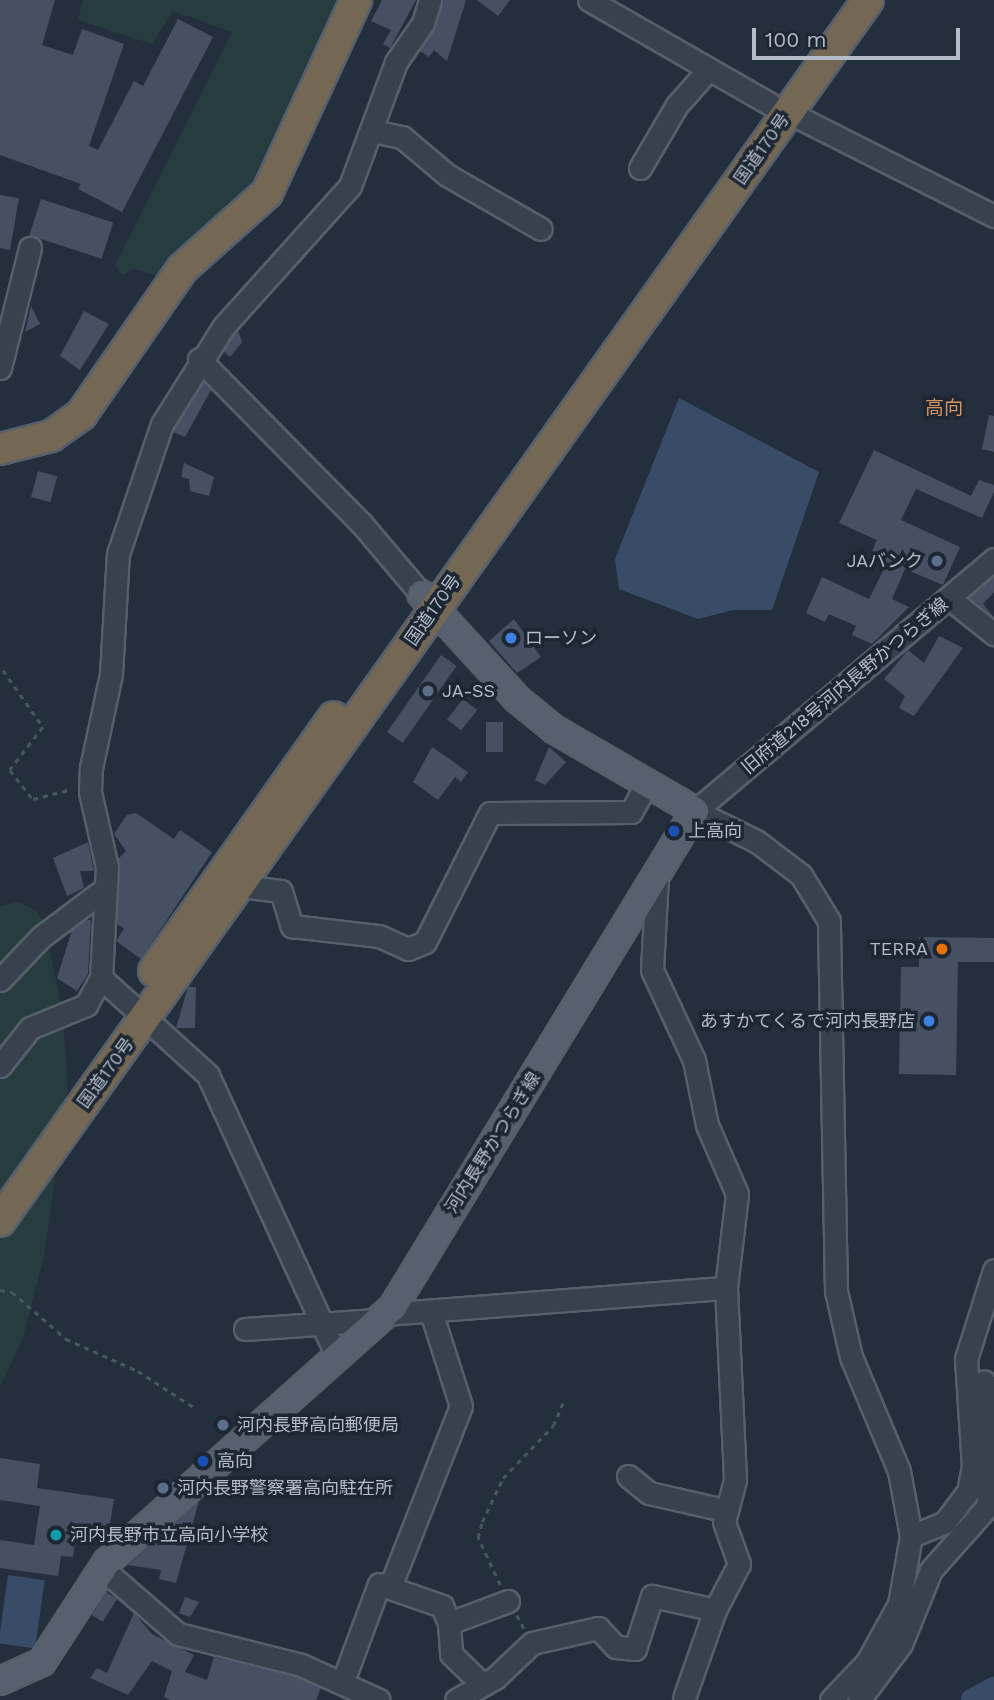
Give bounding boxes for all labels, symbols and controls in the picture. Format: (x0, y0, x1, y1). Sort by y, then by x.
scale bar (756, 14, 964, 58)
text: 100 m (765, 27, 827, 52)
street label: 国道170号 (730, 109, 794, 189)
district label: 高向 (925, 397, 963, 419)
place label: JAバンク (847, 550, 923, 572)
marker: JAバンク (929, 553, 945, 569)
street label: 国道170号 (401, 570, 465, 650)
street label: 旧府道218号河内長野かつらぎ線 (737, 593, 953, 779)
place label: ローソン (525, 627, 597, 649)
marker: ローソン (503, 630, 519, 646)
place label: JA-SS (442, 680, 495, 702)
marker: JA-SS (420, 683, 436, 699)
place label: 上高向 (688, 820, 742, 842)
marker: 上高向 (666, 823, 682, 839)
place label: TERRA (870, 938, 928, 960)
marker: TERRA (934, 941, 950, 957)
place label: あすかてくるで河内長野店 (699, 1010, 915, 1032)
marker: あすかてくるで河内長野店 (921, 1013, 937, 1029)
street label: 国道170号 (73, 1034, 139, 1112)
street label: 河内長野かつらぎ線 (441, 1069, 545, 1217)
place label: 河内長野高向郵便局 (237, 1414, 399, 1436)
marker: 河内長野高向郵便局 (215, 1417, 231, 1433)
place label: 高向 (217, 1450, 253, 1472)
marker: 高向 (195, 1453, 211, 1469)
place label: 河内長野警察署高向駐在所 (177, 1477, 393, 1499)
marker: 河内長野警察署高向駐在所 (155, 1480, 171, 1496)
place label: 河内長野市立高向小学校 (70, 1524, 268, 1546)
marker: 河内長野市立高向小学校 (48, 1527, 64, 1543)

